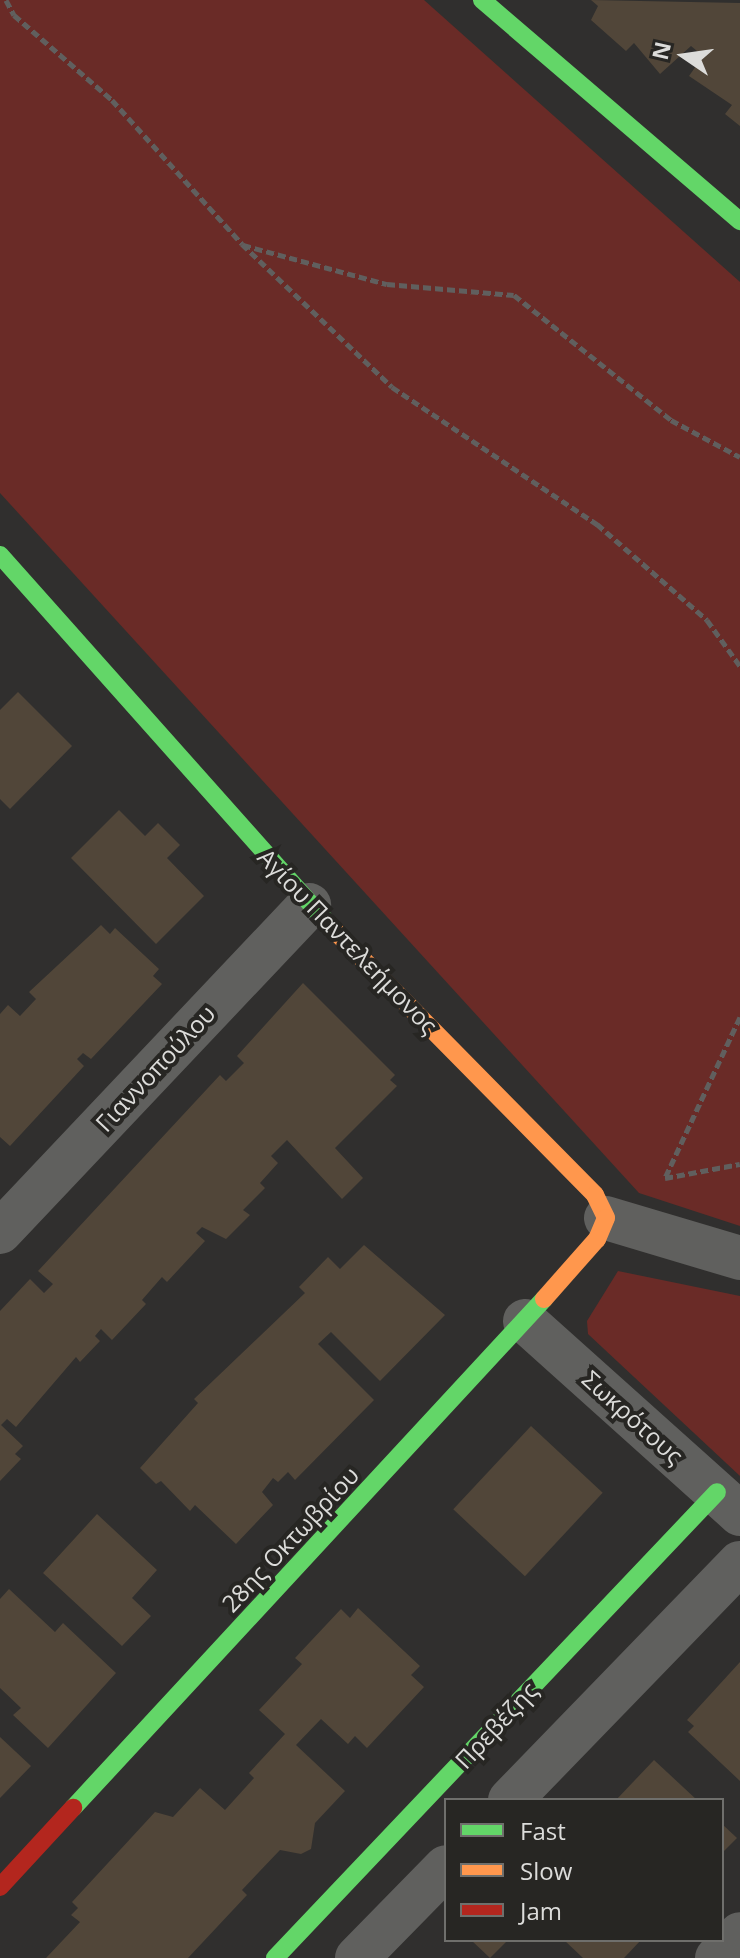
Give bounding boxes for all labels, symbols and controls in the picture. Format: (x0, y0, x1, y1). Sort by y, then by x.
north arrow (644, 16, 724, 96)
text: N (644, 39, 677, 63)
street label: Αγίου Παντελεήμονος (252, 842, 444, 1040)
street label: Γιαννοπούλου (89, 999, 221, 1137)
street label: Σωκρότους (577, 1364, 689, 1470)
street label: 28ης Οκτωβρίου (215, 1460, 365, 1618)
street label: Πρεβέζης (449, 1676, 543, 1774)
legend (444, 1798, 724, 1942)
text: Fast (520, 1814, 566, 1847)
text: Slow (520, 1854, 572, 1887)
text: Jam (520, 1894, 562, 1927)

